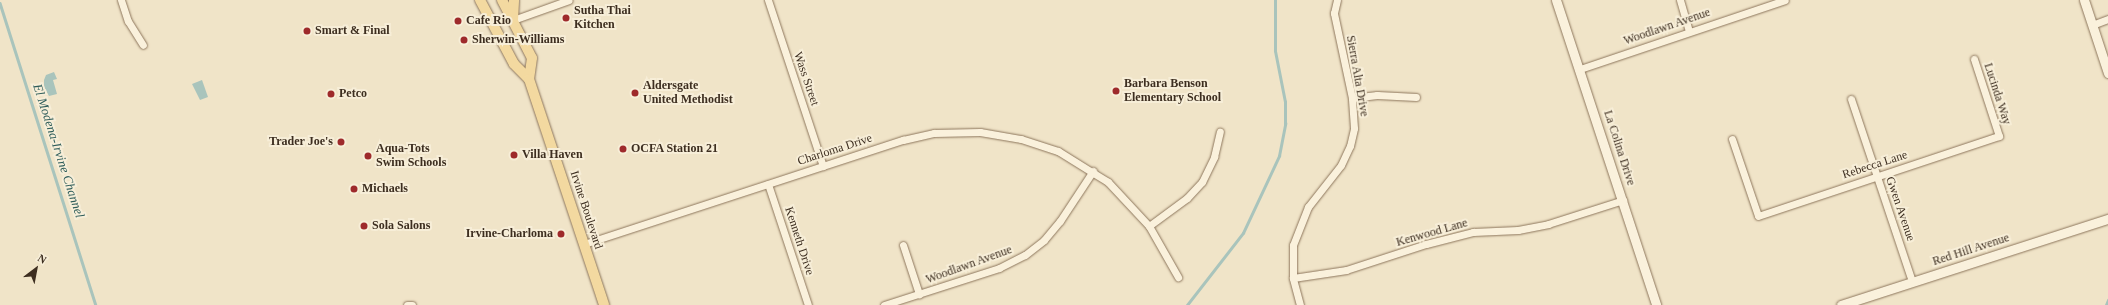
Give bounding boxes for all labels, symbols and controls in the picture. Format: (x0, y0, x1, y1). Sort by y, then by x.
place label: Sutha Thai Kitchen (574, 4, 631, 32)
street label: Woodlawn Avenue (1622, 5, 1712, 49)
marker: Sutha Thai Kitchen (561, 13, 571, 23)
place label: Cafe Rio (466, 14, 511, 28)
marker: Cafe Rio (453, 16, 463, 26)
place label: Smart & Final (315, 24, 390, 38)
marker: Smart & Final (302, 26, 312, 36)
place label: Sherwin-Williams (472, 33, 564, 47)
street label: Sierra Alta Drive (1343, 34, 1371, 118)
marker: Sherwin-Williams (459, 35, 469, 45)
street label: Wass Street (790, 50, 822, 108)
street label: Lucinda Way (1980, 61, 2014, 127)
place label: Barbara Benson Elementary School (1124, 77, 1221, 105)
place label: Aldersgate United Methodist (643, 79, 733, 107)
water label: El Modena-Irvine Channel (29, 82, 87, 220)
marker: Barbara Benson Elementary School (1111, 86, 1121, 96)
place label: Petco (339, 87, 367, 101)
marker: Aldersgate United Methodist (630, 88, 640, 98)
marker: Petco (326, 89, 336, 99)
street label: La Colina Drive (1600, 109, 1638, 187)
street label: Charloma Drive (796, 131, 874, 169)
place label: Trader Joe's (269, 135, 333, 149)
marker: Trader Joe's (336, 137, 346, 147)
place label: Aqua-Tots Swim Schools (376, 142, 446, 170)
place label: OCFA Station 21 (631, 142, 719, 156)
marker: OCFA Station 21 (618, 144, 628, 154)
place label: Villa Haven (522, 148, 583, 162)
street label: Rebecca Lane (1841, 148, 1909, 182)
marker: Villa Haven (509, 150, 519, 160)
marker: Aqua-Tots Swim Schools (363, 151, 373, 161)
street label: Irvine Boulevard (567, 169, 605, 251)
street label: Gwen Avenue (1882, 174, 1918, 244)
place label: Michaels (362, 182, 408, 196)
marker: Michaels (349, 184, 359, 194)
street label: Kenneth Drive (781, 205, 817, 277)
street label: Kenwood Lane (1395, 216, 1469, 250)
place label: Sola Salons (372, 219, 430, 233)
marker: Sola Salons (359, 221, 369, 231)
place label: Irvine-Charloma (466, 227, 553, 241)
marker: Irvine-Charloma (556, 229, 566, 239)
street label: Red Hill Avenue (1931, 231, 2011, 269)
street label: Woodlawn Avenue (924, 243, 1014, 287)
north arrow (16, 249, 56, 289)
text: N (36, 252, 49, 266)

